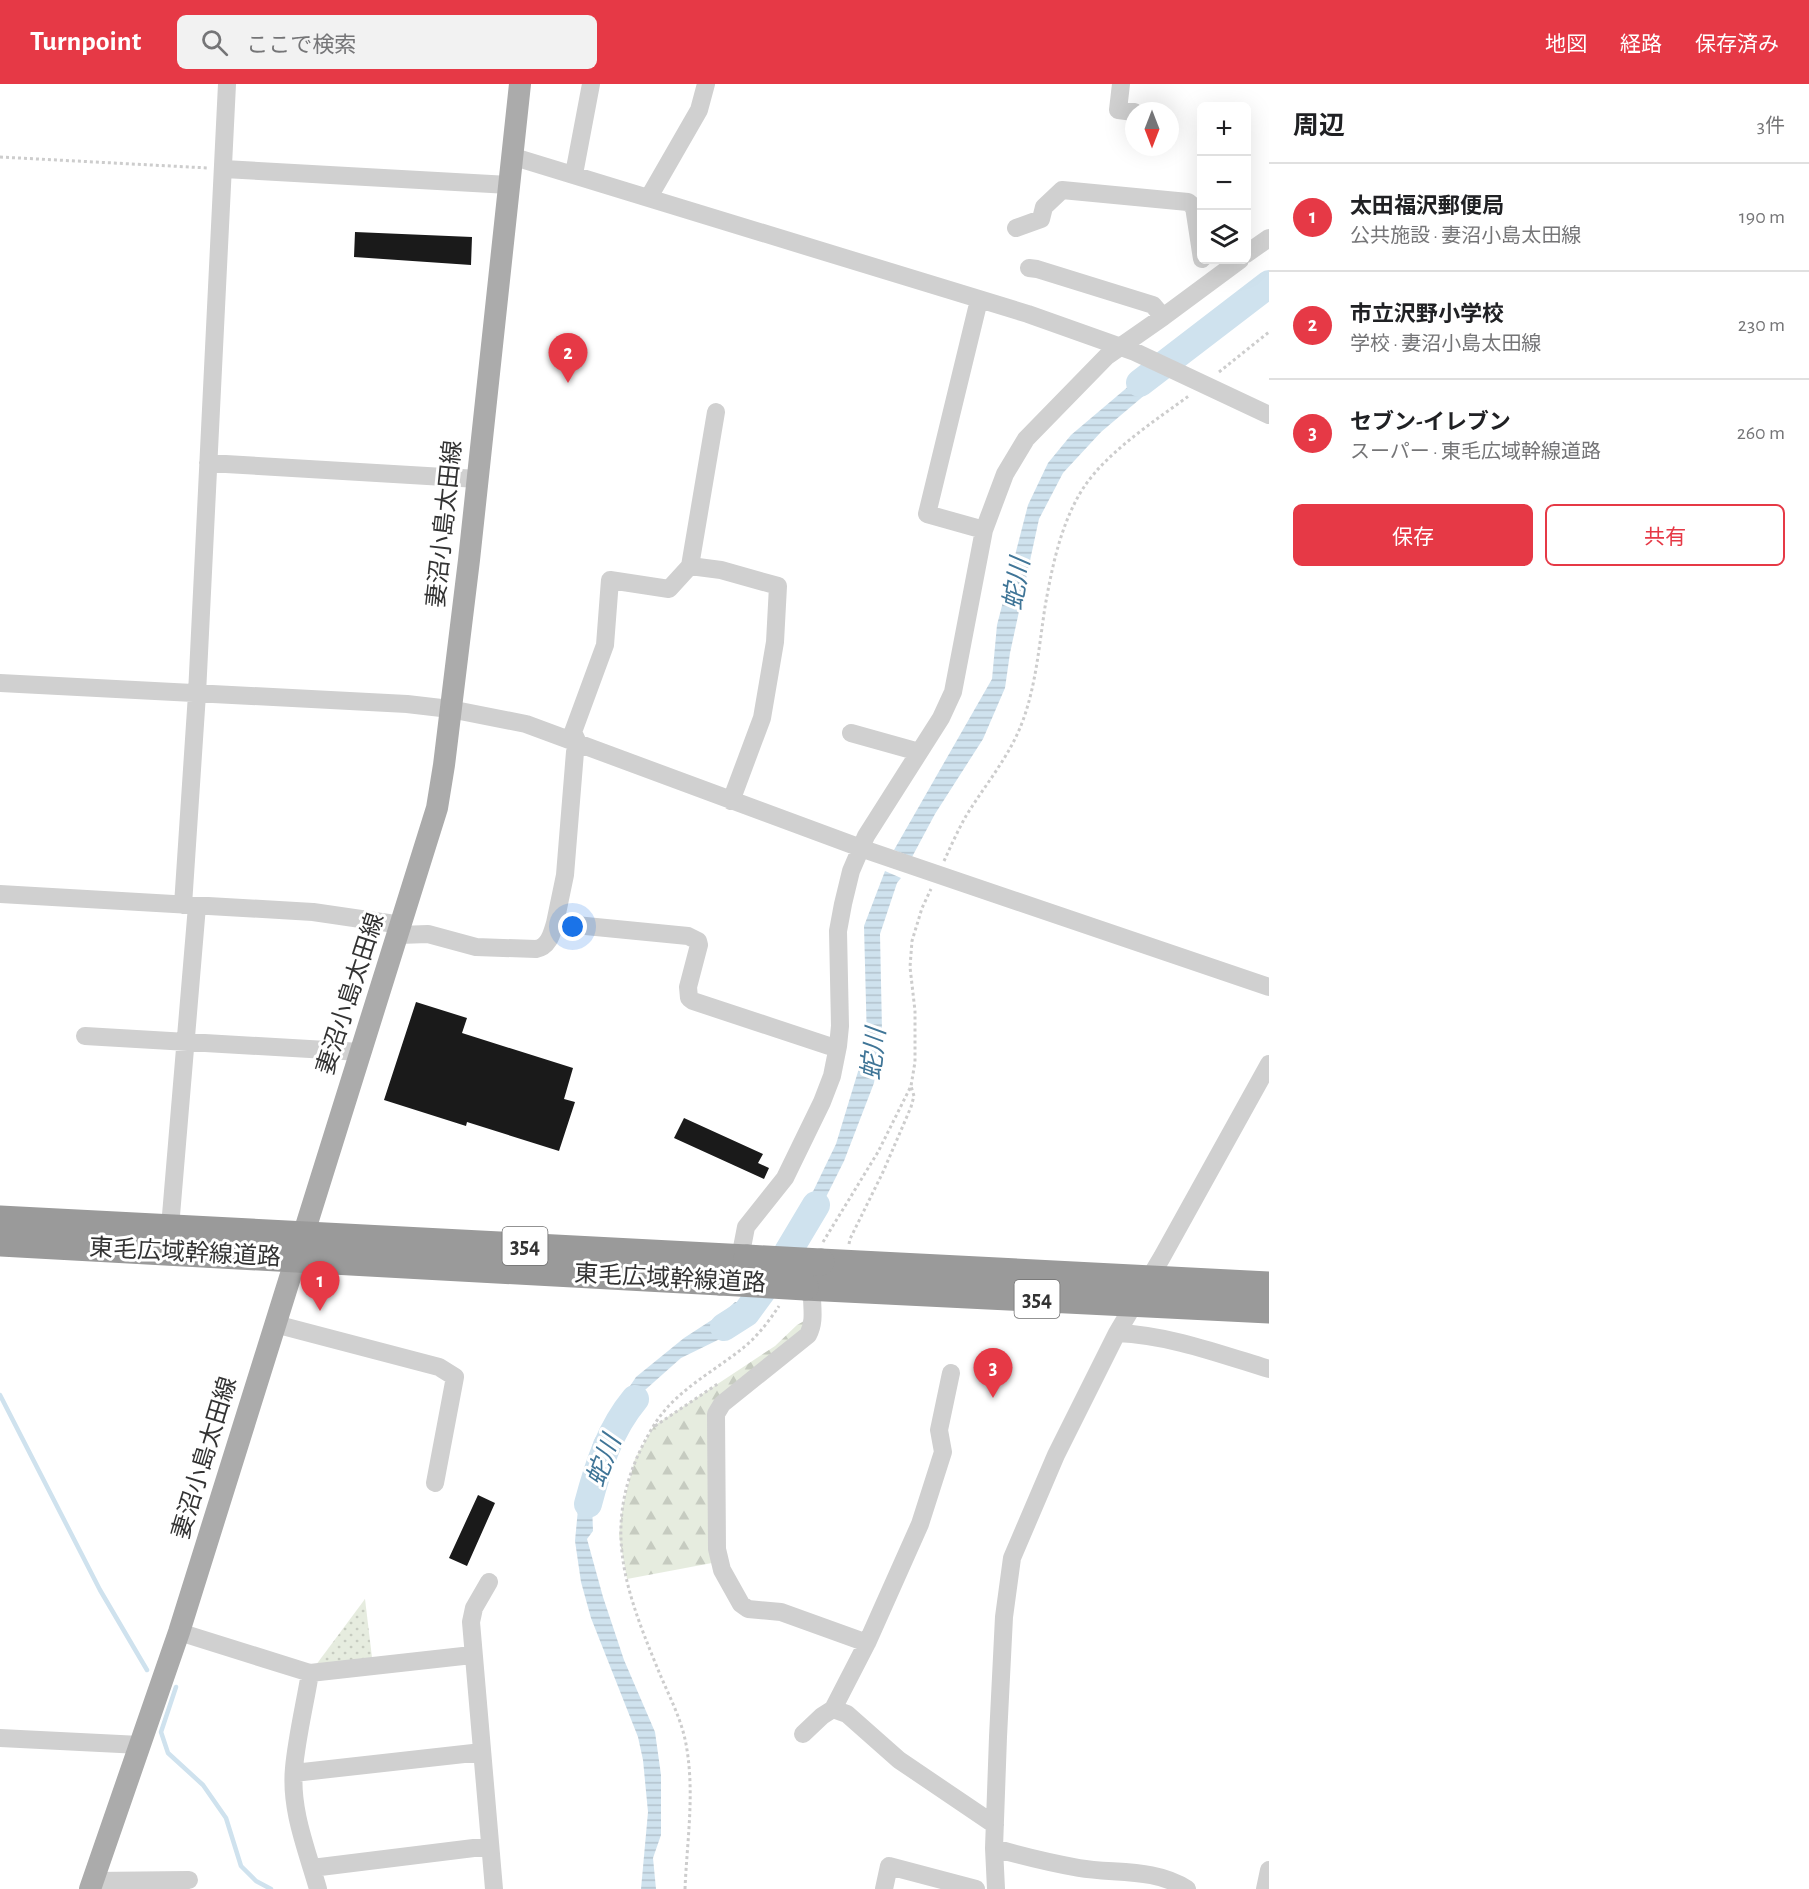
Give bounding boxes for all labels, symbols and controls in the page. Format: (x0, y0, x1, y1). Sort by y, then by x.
search box (177, 15, 597, 69)
icon: search (198, 26, 231, 59)
text: Turnpoint (30, 28, 141, 56)
text: ここで検索 (246, 34, 356, 56)
text: 地図 (1545, 34, 1587, 55)
text: 経路 (1620, 34, 1662, 55)
text: 保存済み (1695, 34, 1779, 55)
north arrow (1125, 102, 1179, 156)
map controls (1197, 102, 1251, 264)
button: + (1197, 102, 1251, 156)
text: 周辺 (1293, 113, 1345, 139)
text: 3件 (1757, 116, 1785, 136)
button: − (1197, 156, 1251, 210)
text: 太田福沢郵便局 (1350, 195, 1504, 217)
text: 1 (1309, 207, 1316, 227)
text: 190 m (1739, 207, 1785, 227)
button: layers (1197, 210, 1251, 264)
text: 公共施設 · 妻沼小島太田線 (1350, 226, 1581, 246)
text: 市立沢野小学校 (1350, 303, 1504, 325)
text: 2 (1308, 315, 1317, 335)
text: 230 m (1738, 315, 1785, 335)
pin: 2 (548, 334, 588, 383)
text: 学校 · 妻沼小島太田線 (1350, 334, 1541, 354)
text: セブン-イレブン (1350, 411, 1511, 433)
text: 3 (1308, 423, 1317, 443)
text: 260 m (1737, 423, 1785, 443)
street label: 妻沼小島太田線 (422, 439, 466, 609)
text: スーパー · 東毛広域幹線道路 (1350, 442, 1601, 462)
button: 保存 (1293, 504, 1533, 566)
button: 共有 (1545, 504, 1785, 566)
water label: 蛇川 (999, 553, 1034, 612)
street label: 妻沼小島太田線 (312, 910, 388, 1078)
your location (558, 912, 587, 941)
water label: 蛇川 (857, 1024, 890, 1081)
road number: 354 (502, 1227, 548, 1265)
street label: 東毛広域幹線道路 (89, 1234, 282, 1270)
street label: 東毛広域幹線道路 (574, 1260, 767, 1296)
pin: 1 (300, 1262, 340, 1311)
road number: 354 (1014, 1280, 1060, 1318)
pin: 3 (974, 1348, 1012, 1398)
street label: 妻沼小島太田線 (167, 1374, 241, 1542)
water label: 蛇川 (582, 1429, 627, 1490)

